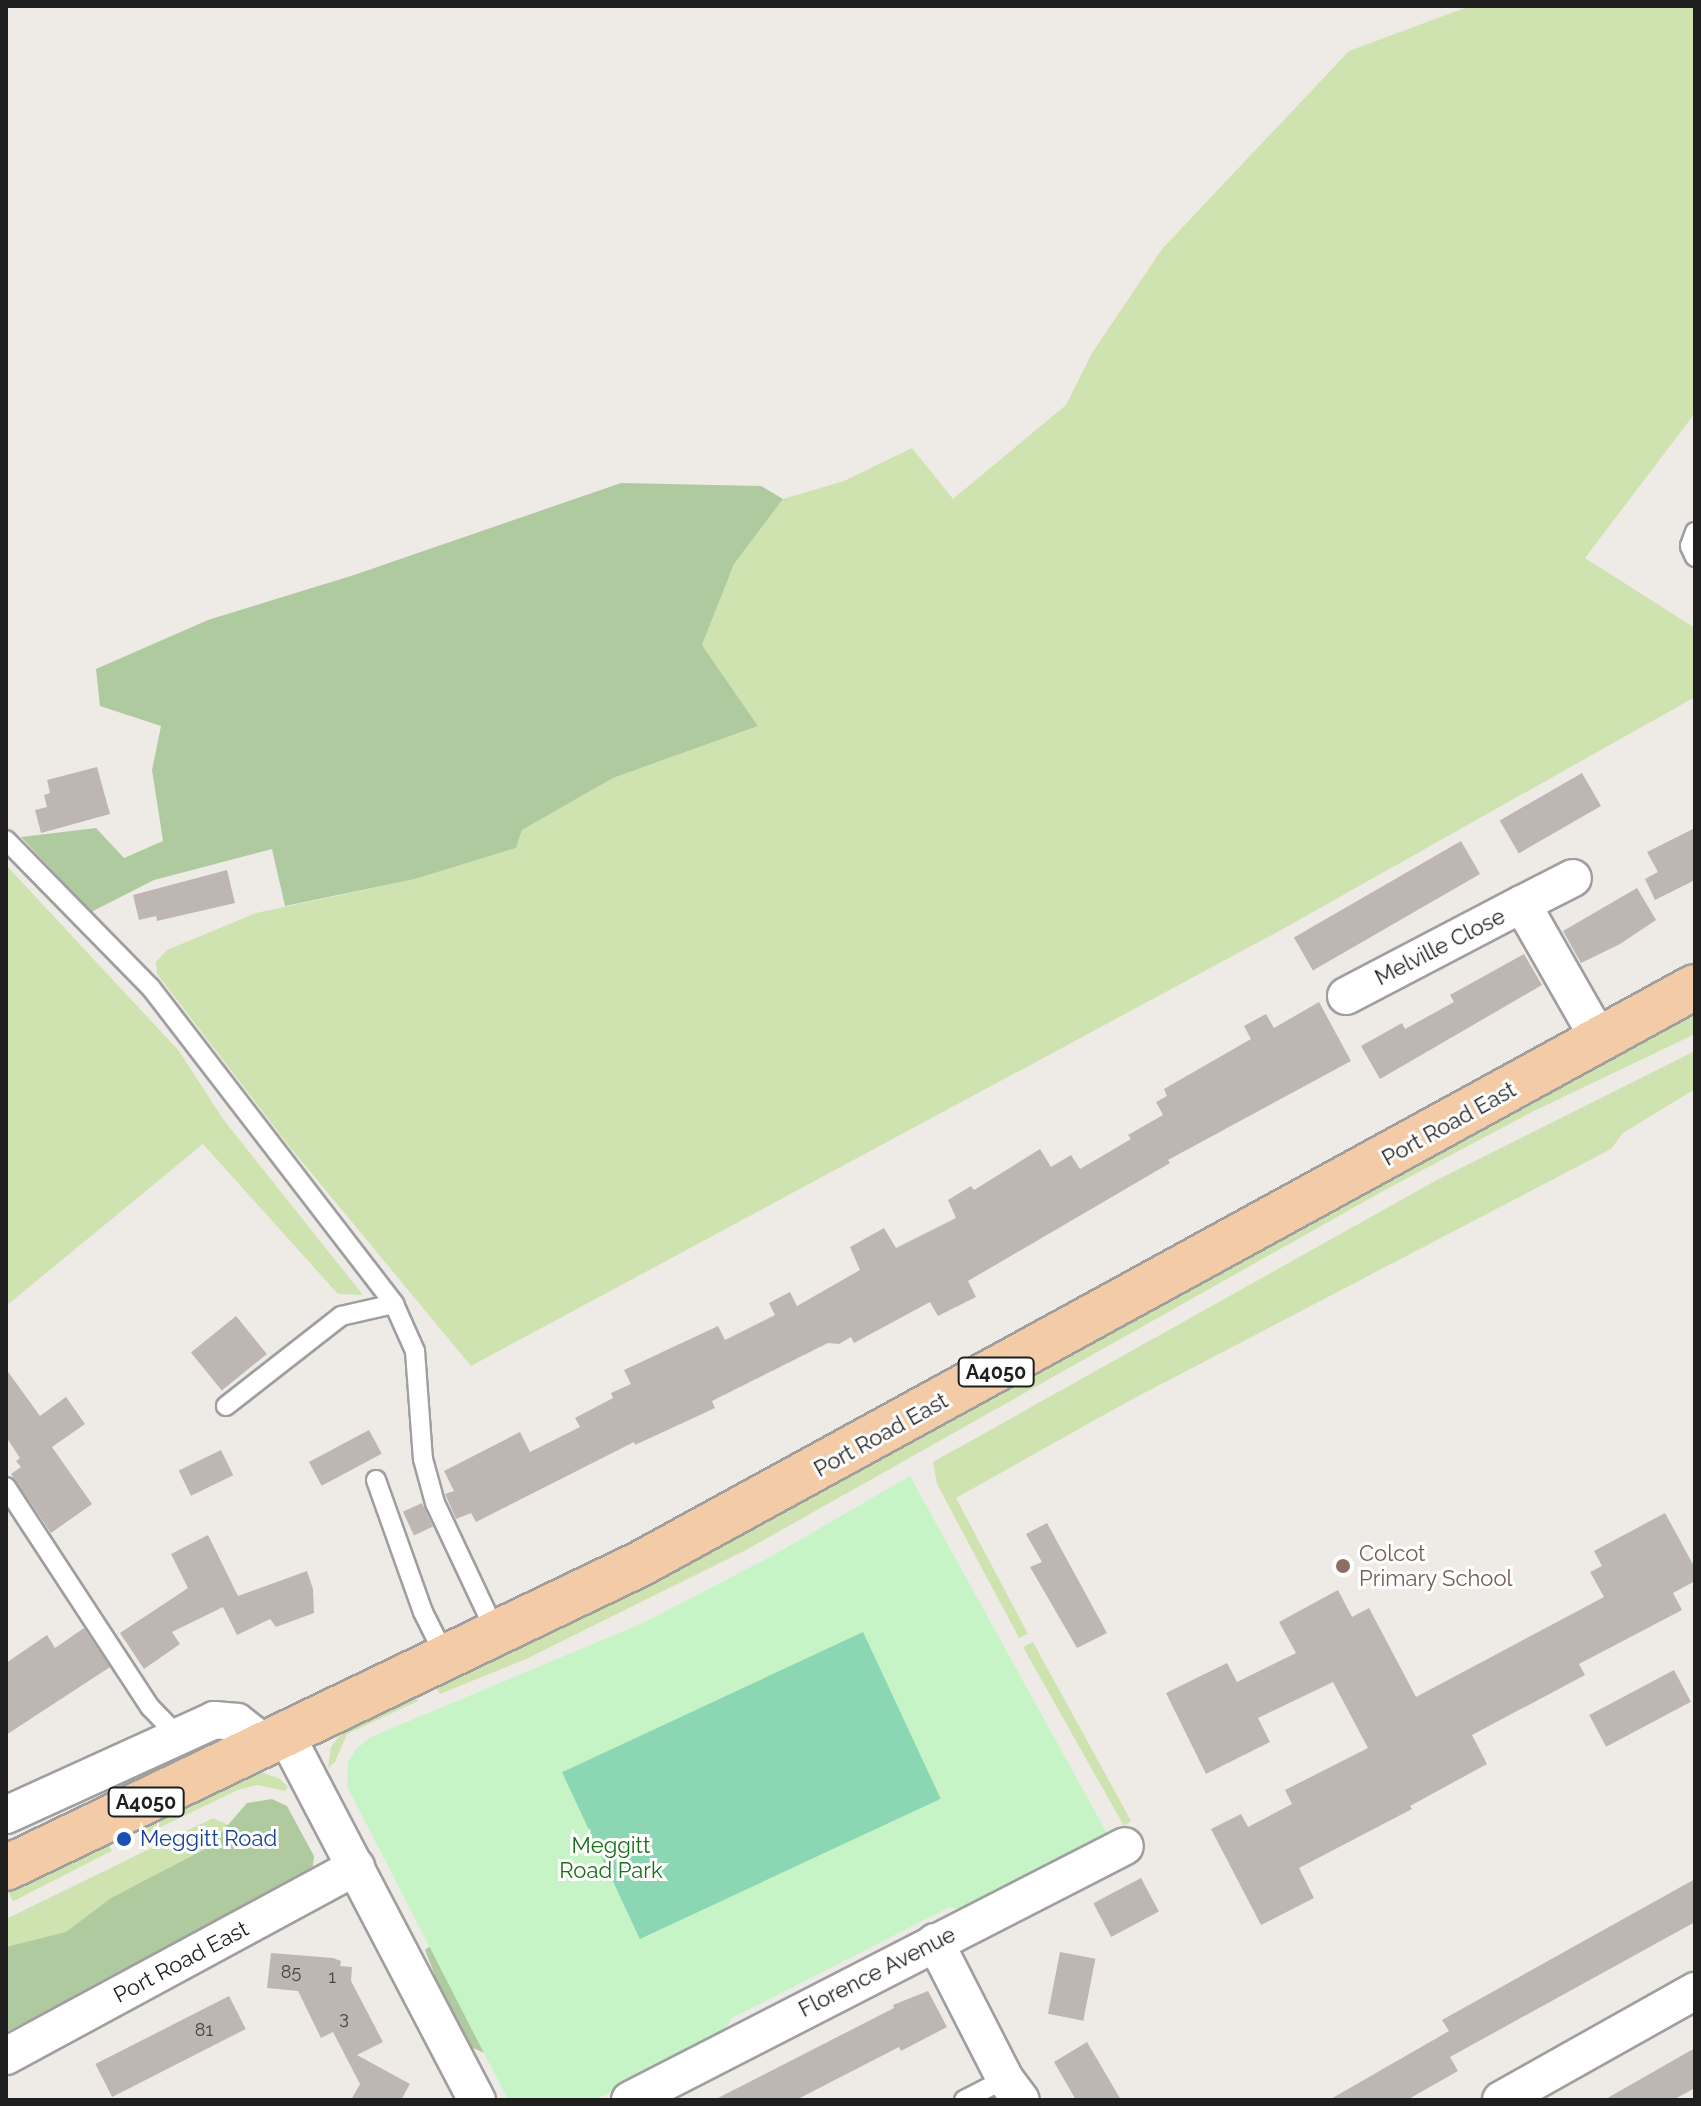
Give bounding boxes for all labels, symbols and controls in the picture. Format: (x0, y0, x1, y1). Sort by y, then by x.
street label: Melville Close (1371, 903, 1509, 991)
street label: Port Road East (1377, 1076, 1521, 1172)
road number: A4050 (956, 1356, 1036, 1388)
street label: Port Road East (809, 1387, 953, 1483)
place label: Colcot Primary School (1359, 1540, 1513, 1592)
marker: Colcot Primary School (1334, 1557, 1352, 1575)
road number: A4050 (106, 1786, 186, 1818)
place label: Meggitt Road (140, 1826, 277, 1852)
marker: Meggitt Road (115, 1830, 133, 1848)
park label: Meggitt Road Park (559, 1832, 663, 1884)
street label: Port Road East (109, 1915, 253, 2009)
street label: Florence Avenue (794, 1921, 960, 2023)
house number: 85 (281, 1961, 301, 1983)
house number: 1 (328, 1966, 336, 1988)
house number: 3 (339, 2007, 349, 2029)
house number: 81 (195, 2019, 213, 2041)

